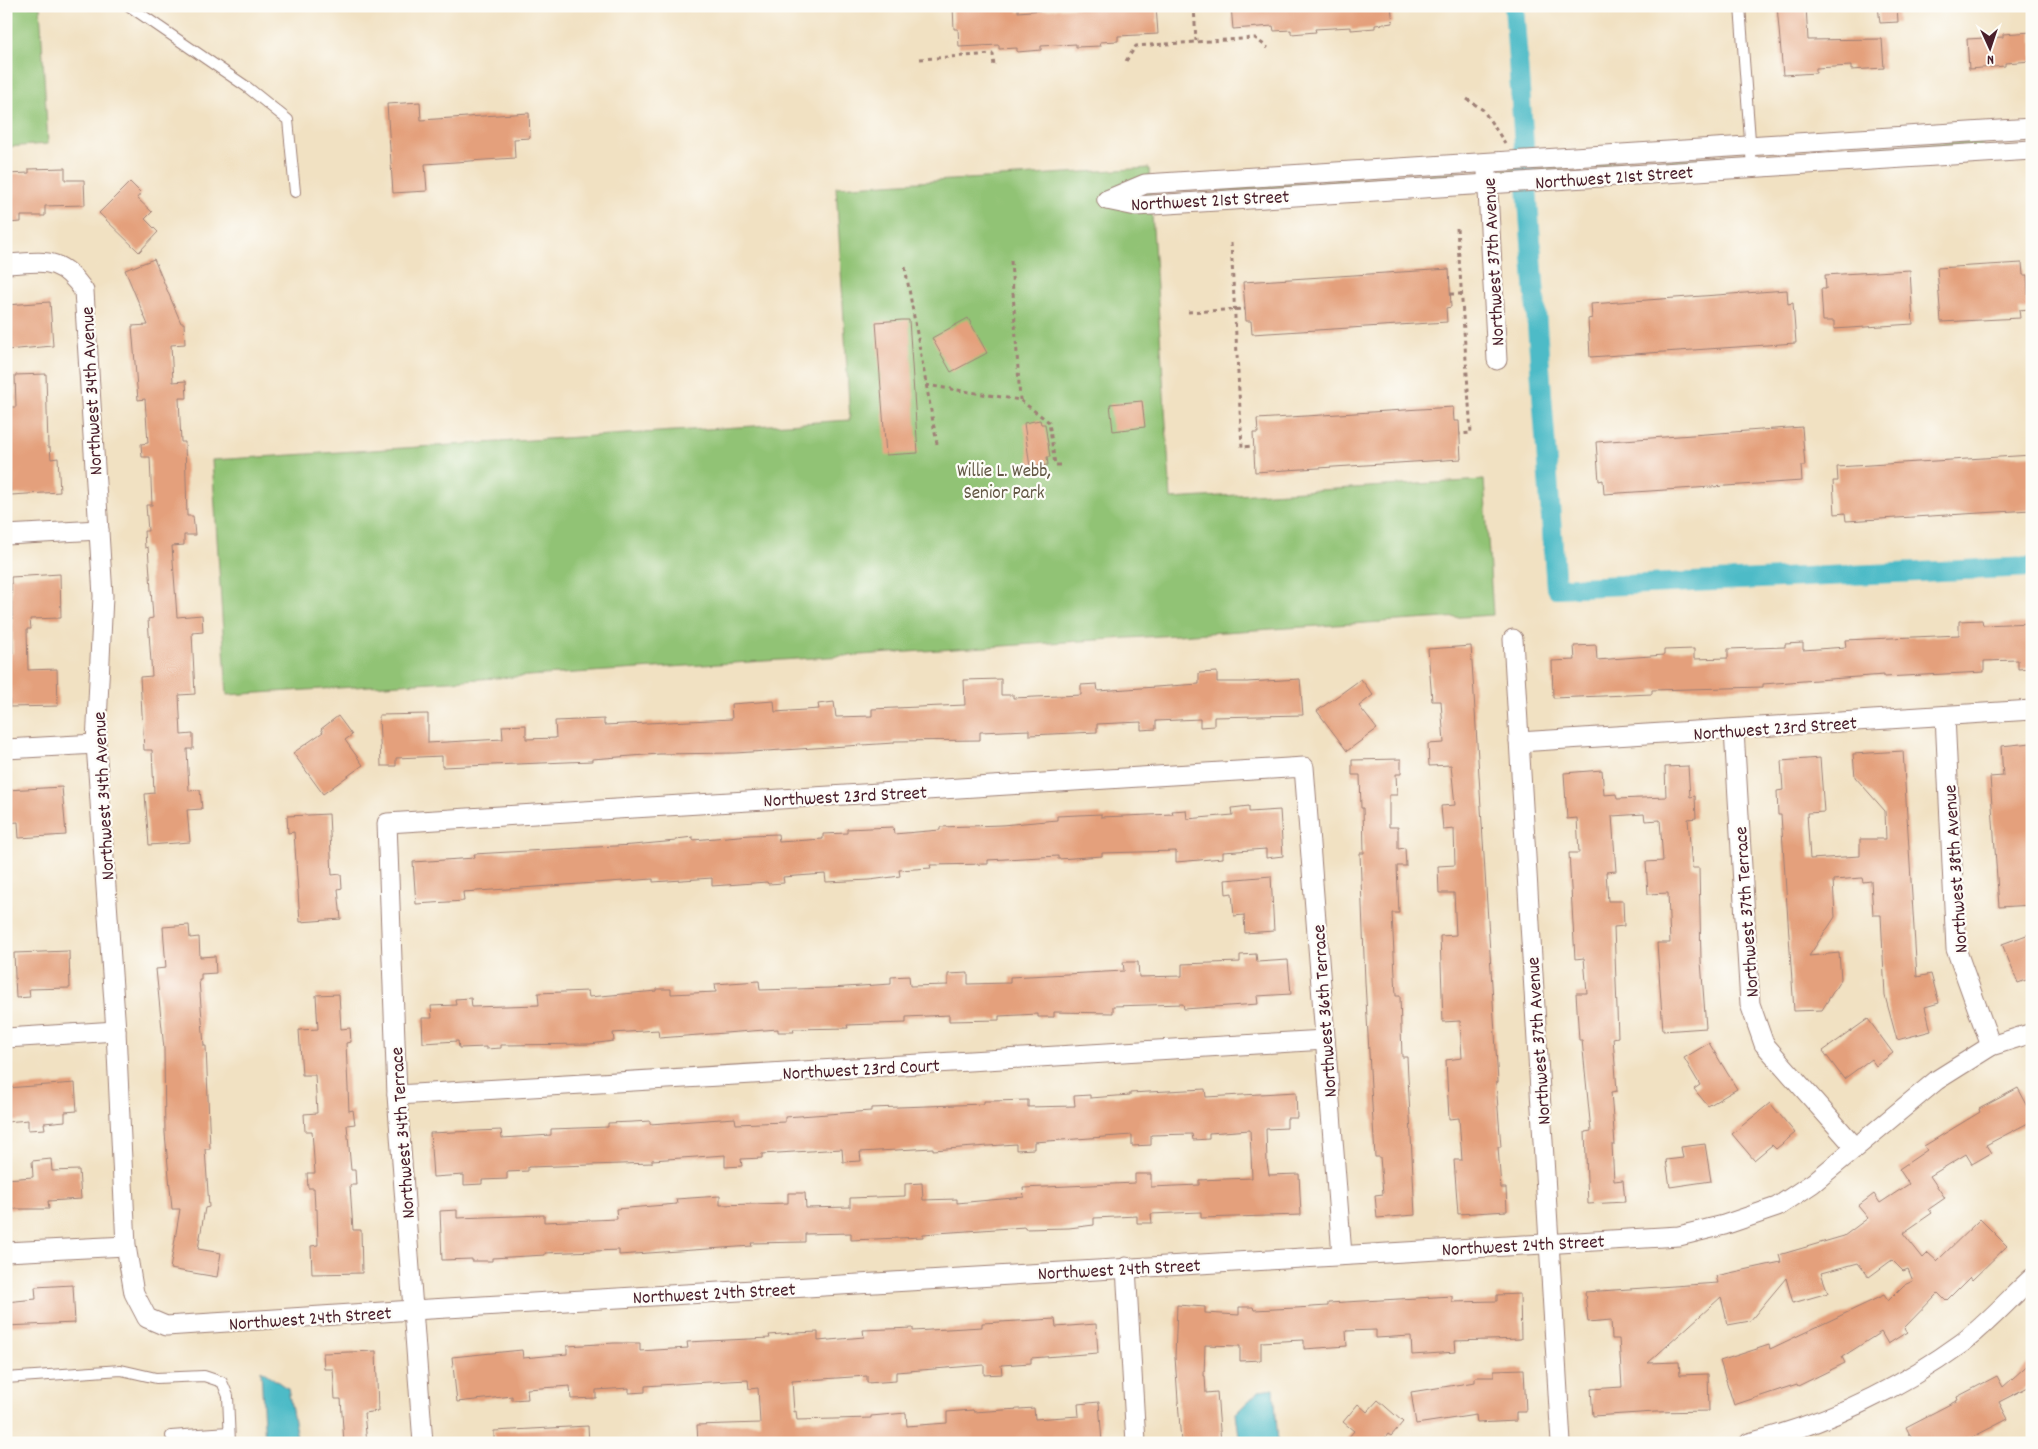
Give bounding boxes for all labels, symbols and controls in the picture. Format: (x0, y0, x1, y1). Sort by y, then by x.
north arrow (1966, 22, 2016, 72)
text: N (1987, 49, 1995, 69)
street label: Northwest 21st Street (1534, 160, 1694, 198)
street label: Northwest 37th Avenue (1478, 177, 1513, 347)
street label: Northwest 21st Street (1130, 185, 1290, 220)
street label: Northwest 34th Avenue (76, 306, 111, 476)
park label: Willie L. Webb, Senior Park (957, 459, 1051, 508)
street label: Northwest 34th Avenue (88, 711, 123, 881)
street label: Northwest 23rd Street (1693, 711, 1858, 750)
street label: Northwest 23rd Street (763, 781, 928, 816)
street label: Northwest 38th Avenue (1938, 784, 1977, 954)
street label: Northwest 37th Terrace (1729, 825, 1768, 998)
street label: Northwest 36th Terrace (1307, 923, 1346, 1098)
street label: Northwest 37th Avenue (1521, 956, 1560, 1126)
street label: Northwest 34th Terrace (385, 1046, 424, 1219)
street label: Northwest 23rd Court (782, 1054, 941, 1089)
street label: Northwest 24th Street (1441, 1230, 1605, 1265)
street label: Northwest 24th Street (1037, 1254, 1201, 1289)
street label: Northwest 24th Street (632, 1278, 796, 1313)
street label: Northwest 24th Street (228, 1301, 392, 1340)

